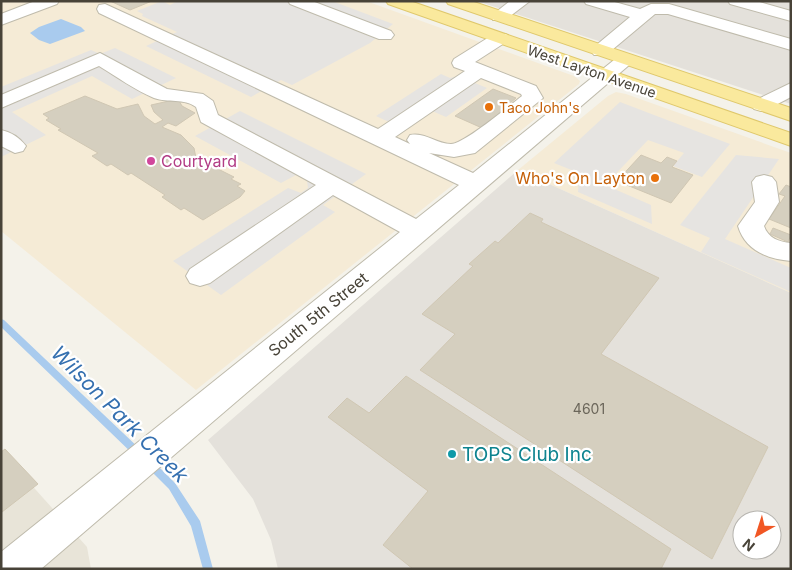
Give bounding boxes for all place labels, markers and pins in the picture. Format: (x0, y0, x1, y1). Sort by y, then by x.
place label: Taco John's (499, 99, 580, 116)
marker: Taco John's (483, 101, 495, 113)
place label: Courtyard (161, 151, 237, 171)
marker: Courtyard (145, 155, 157, 167)
place label: Who's On Layton (515, 168, 645, 188)
marker: Who's On Layton (649, 172, 661, 184)
place label: TOPS Club Inc (462, 443, 592, 466)
marker: TOPS Club Inc (446, 448, 458, 460)

